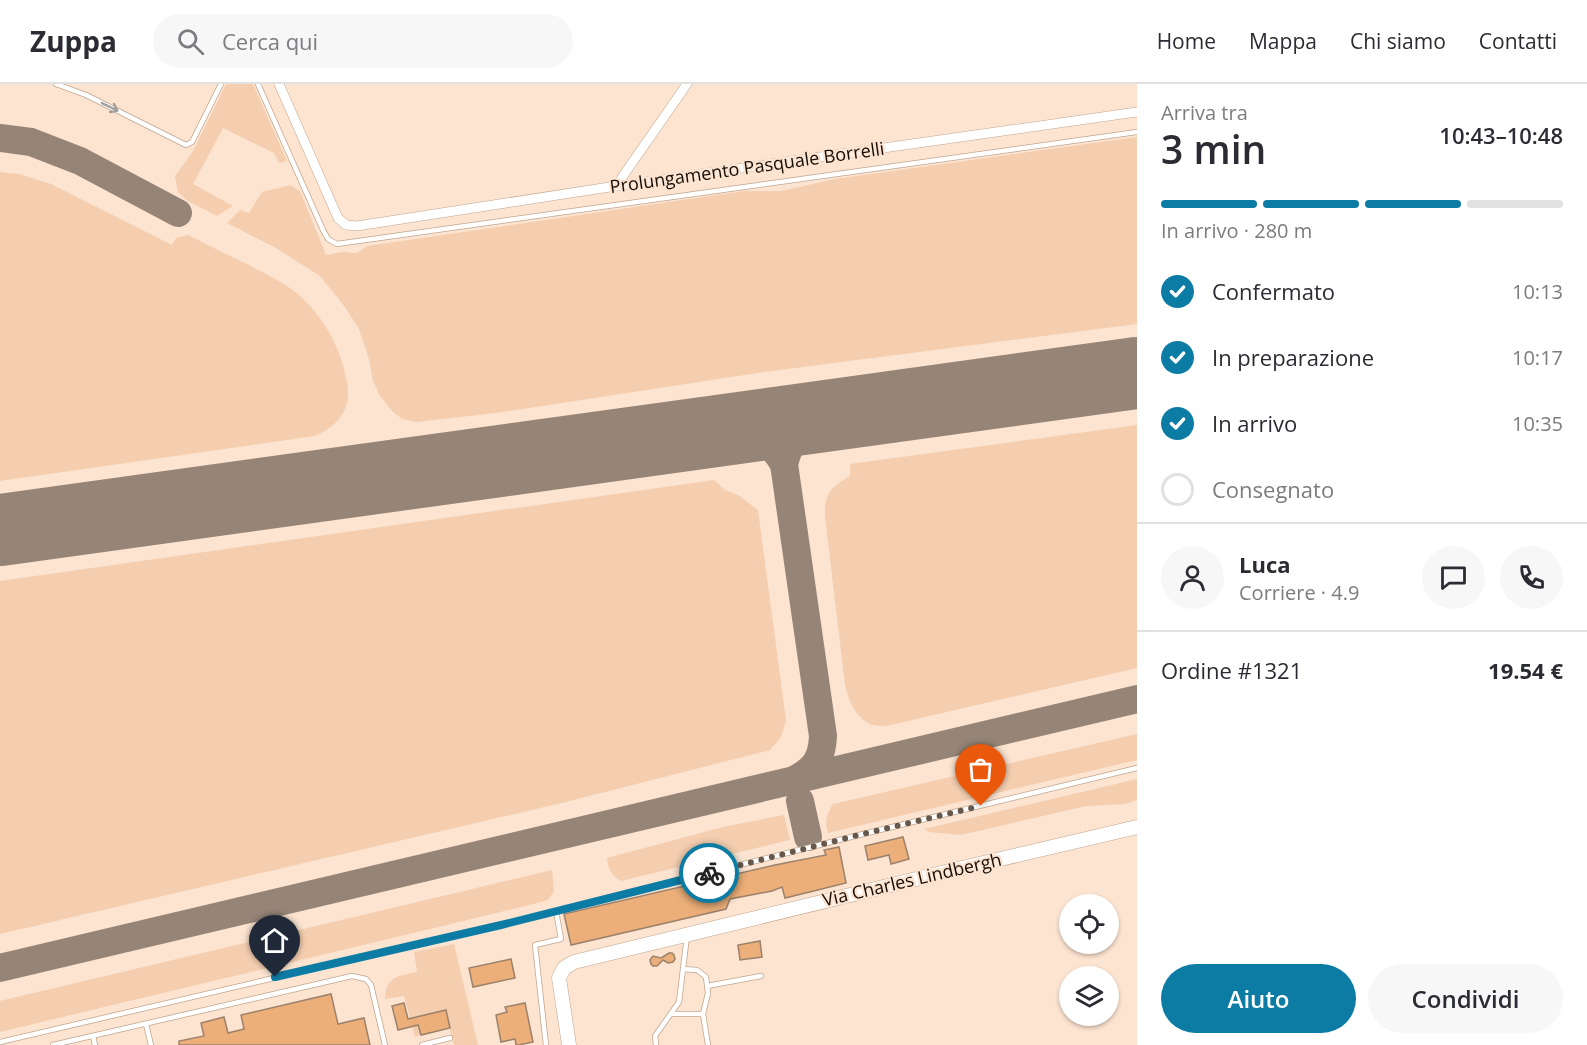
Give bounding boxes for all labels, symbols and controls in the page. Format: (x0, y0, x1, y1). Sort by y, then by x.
search box (153, 14, 573, 68)
text: Zuppa (30, 22, 117, 60)
icon: search (174, 25, 207, 58)
text: Cerca qui (222, 26, 318, 56)
text: Home (1157, 27, 1216, 55)
text: Mappa (1249, 27, 1317, 55)
text: Chi siamo (1350, 27, 1446, 55)
text: Contatti (1479, 27, 1557, 55)
text: Arriva tra (1161, 99, 1248, 126)
one-way arrow (101, 101, 119, 113)
text: 10:43–10:48 (1439, 120, 1563, 150)
text: 3 min (1161, 122, 1266, 175)
street label: Prolungamento Pasquale Borrelli (608, 136, 886, 198)
text: In arrivo · 280 m (1161, 217, 1312, 244)
icon: check (1161, 275, 1194, 308)
text: Confermato (1212, 276, 1335, 306)
text: 10:13 (1512, 278, 1563, 305)
icon: check (1161, 341, 1194, 374)
text: In preparazione (1212, 342, 1374, 372)
text: 10:17 (1512, 344, 1563, 371)
icon: check (1161, 407, 1194, 440)
text: In arrivo (1212, 408, 1297, 438)
text: 10:35 (1512, 410, 1563, 437)
text: Consegnato (1212, 474, 1334, 504)
button: person (1161, 546, 1224, 609)
button: chat (1422, 546, 1485, 609)
button: phone (1500, 546, 1563, 609)
text: Luca (1239, 549, 1291, 579)
text: Corriere · 4.9 (1239, 579, 1359, 606)
text: Ordine #1321 (1161, 655, 1302, 685)
text: 19.54 € (1488, 655, 1563, 685)
pin (955, 744, 1006, 806)
icon: bag (964, 753, 997, 786)
courier (679, 843, 739, 903)
street label: Via Charles Lindbergh (820, 847, 1004, 911)
icon: bike (693, 857, 726, 890)
map controls (1059, 894, 1119, 1026)
button: locate (1059, 894, 1119, 954)
pin (249, 915, 300, 977)
icon: home (258, 924, 291, 957)
button: Aiuto (1161, 964, 1356, 1033)
button: Condividi (1368, 964, 1563, 1033)
button: layers (1059, 966, 1119, 1026)

